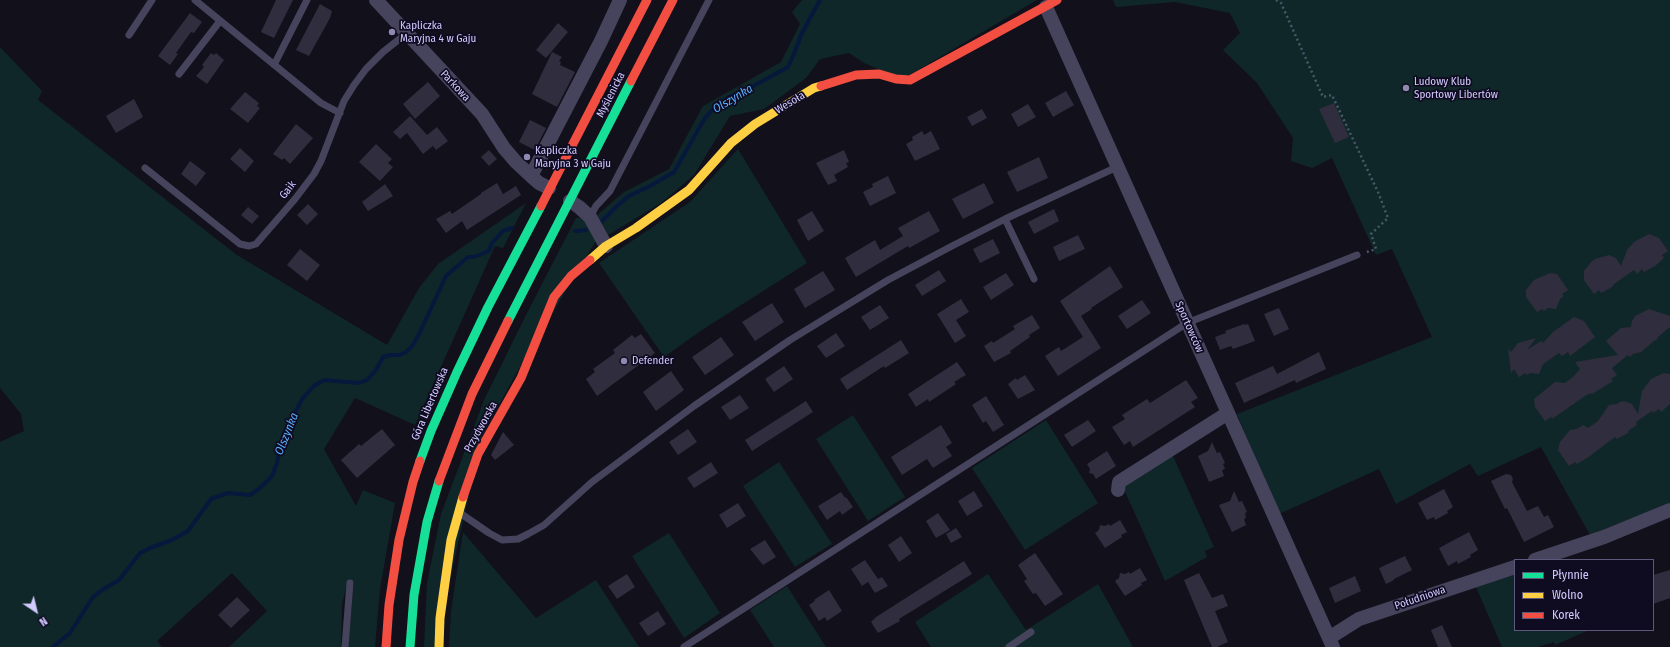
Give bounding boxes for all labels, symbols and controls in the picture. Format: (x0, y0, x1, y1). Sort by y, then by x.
place label: Kapliczka Maryjna 4 w Gaju (400, 19, 476, 45)
marker: Kapliczka Maryjna 4 w Gaju (387, 27, 397, 37)
street label: Parkowa (437, 68, 473, 104)
street label: Myślenicka (594, 70, 628, 120)
place label: Ludowy Klub Sportowy Libertów (1414, 75, 1498, 101)
water label: Olszynka (710, 81, 756, 117)
marker: Ludowy Klub Sportowy Libertów (1401, 83, 1411, 93)
street label: Wesoła (773, 89, 807, 117)
place label: Kapliczka Maryjna 3 w Gaju (535, 144, 611, 170)
marker: Kapliczka Maryjna 3 w Gaju (522, 152, 532, 162)
street label: Gaik (277, 178, 299, 202)
street label: Sportowców (1172, 299, 1206, 355)
place label: Defender (632, 354, 673, 368)
marker: Defender (619, 356, 629, 366)
street label: Góra Libertowska (409, 366, 451, 442)
street label: Przydworska (462, 399, 500, 455)
water label: Olszynka (272, 411, 302, 457)
legend (1514, 559, 1654, 631)
text: Płynnie (1552, 568, 1589, 582)
street label: Południowa (1393, 583, 1447, 613)
text: Wolno (1552, 588, 1583, 602)
north arrow (16, 591, 56, 631)
text: Korek (1552, 608, 1580, 622)
text: N (37, 614, 50, 628)

